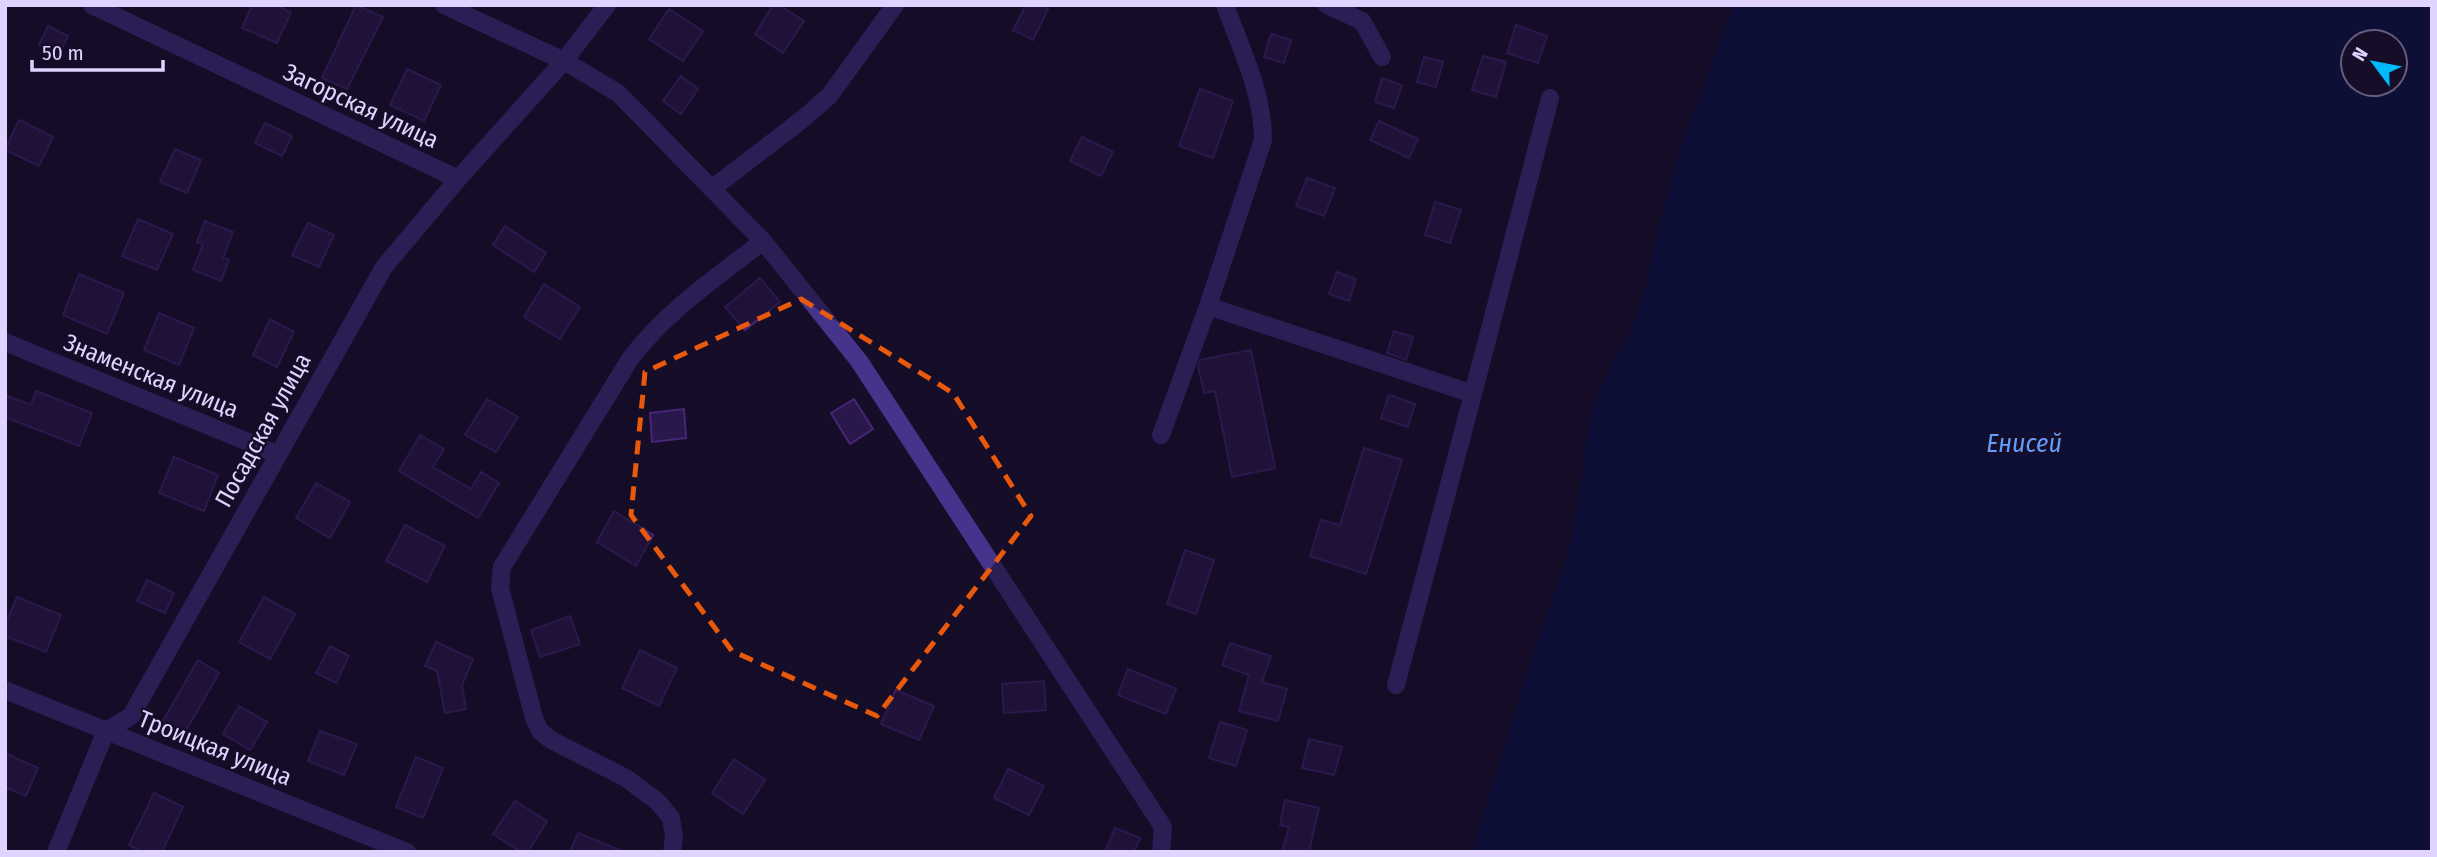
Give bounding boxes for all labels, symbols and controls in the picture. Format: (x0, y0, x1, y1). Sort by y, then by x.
scale bar (32, 28, 163, 72)
north arrow (2339, 28, 2409, 98)
text: 50 m (42, 40, 84, 66)
text: N (2347, 43, 2373, 65)
street label: Загорская улица (279, 58, 443, 154)
street label: Знаменская улица (60, 328, 242, 424)
street label: Посадская улица (209, 348, 317, 512)
water label: Енисей (1986, 428, 2062, 459)
street label: Троицкая улица (134, 705, 296, 791)

